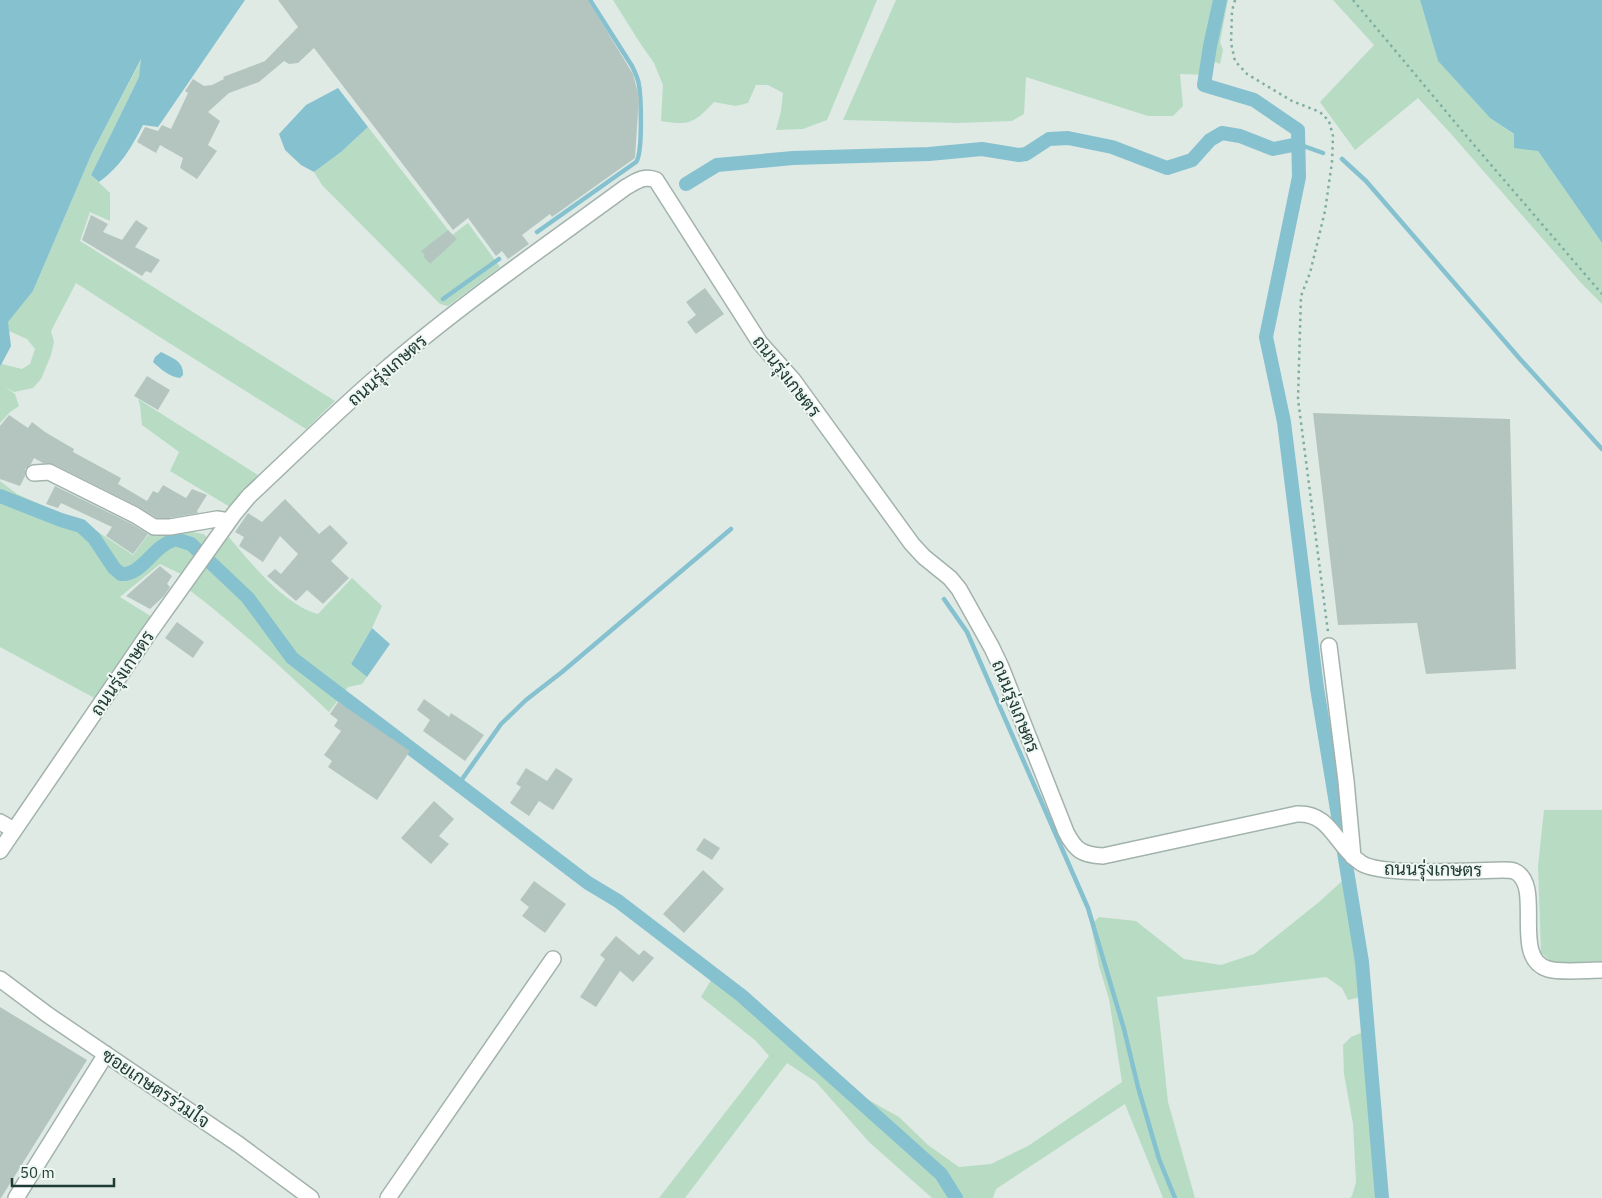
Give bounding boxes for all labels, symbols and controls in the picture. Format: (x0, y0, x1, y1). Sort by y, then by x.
street label: ถนนรุ่งเกษตร (342, 329, 432, 412)
street label: ถนนรุ่งเกษตร (747, 330, 826, 423)
street label: ถนนรุ่งเกษตร (85, 626, 160, 721)
street label: ถนนรุ่งเกษตร (986, 656, 1045, 756)
street label: ถนนรุ่งเกษตร (1384, 857, 1483, 882)
street label: ซอยเกษตรร่วมใจ (98, 1043, 215, 1133)
scale bar (12, 1156, 115, 1188)
text: 50 m (20, 1163, 55, 1182)

